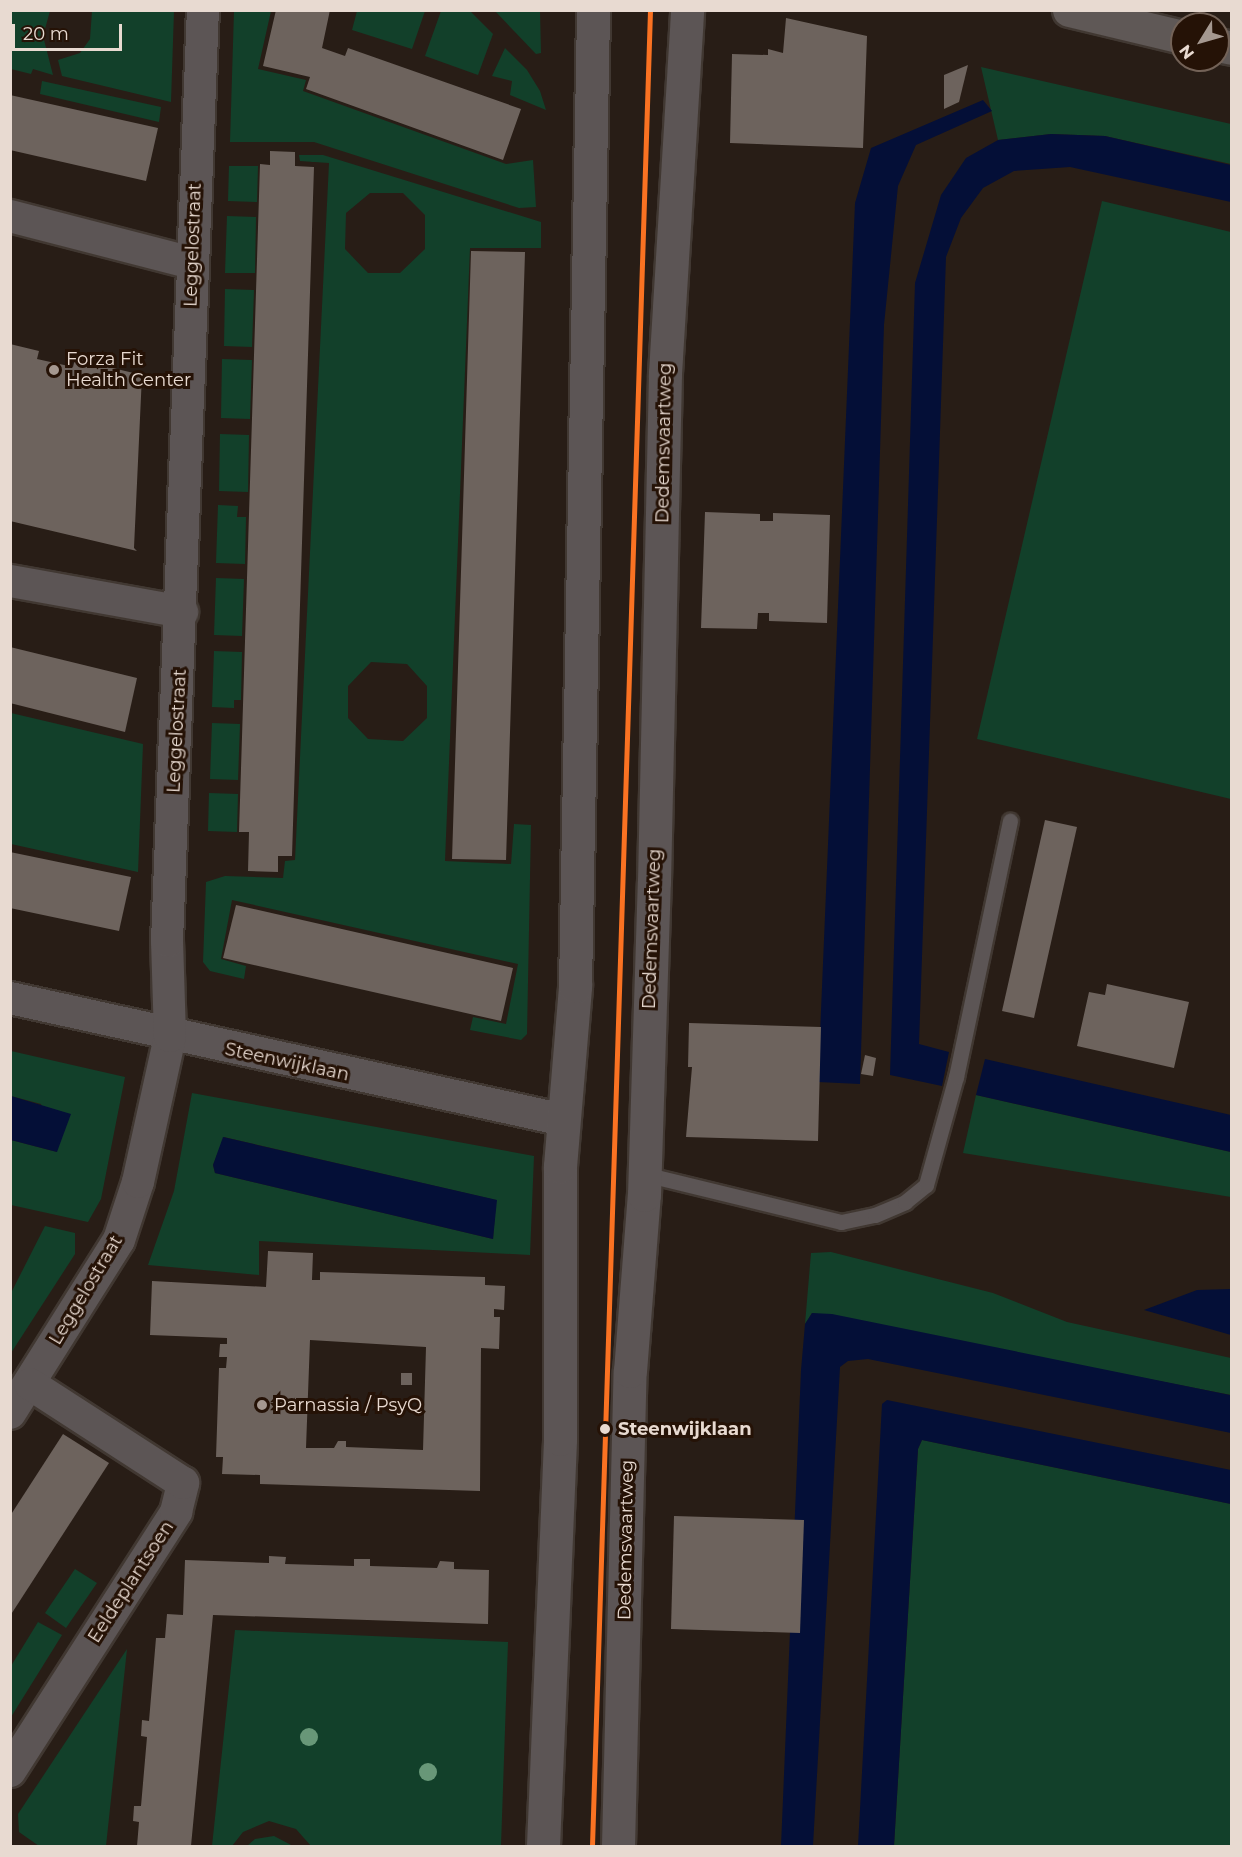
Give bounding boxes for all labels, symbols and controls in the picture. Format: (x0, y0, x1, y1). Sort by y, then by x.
scale bar (15, 12, 124, 50)
north arrow (1170, 12, 1230, 72)
text: 20 m (23, 23, 69, 45)
text: N (1175, 41, 1198, 63)
street label: Leggelostraat (180, 183, 206, 307)
place label: Forza Fit Health Center (66, 349, 191, 392)
marker: Forza Fit Health Center (47, 363, 61, 377)
street label: Dedemsvaartweg (652, 363, 676, 523)
street label: Leggelostraat (163, 668, 191, 794)
street label: Dedemsvaartweg (638, 848, 666, 1010)
street label: Steenwijklaan (223, 1038, 351, 1086)
street label: Leggelostraat (45, 1231, 127, 1349)
place label: Parnassia / PsyQ (274, 1394, 422, 1416)
marker: Parnassia / PsyQ (255, 1398, 269, 1412)
place label: Steenwijklaan (618, 1418, 752, 1440)
marker: Steenwijklaan (596, 1420, 614, 1438)
street label: Dedemsvaartweg (614, 1460, 638, 1620)
street label: Eeldeplantsoen (84, 1517, 178, 1647)

